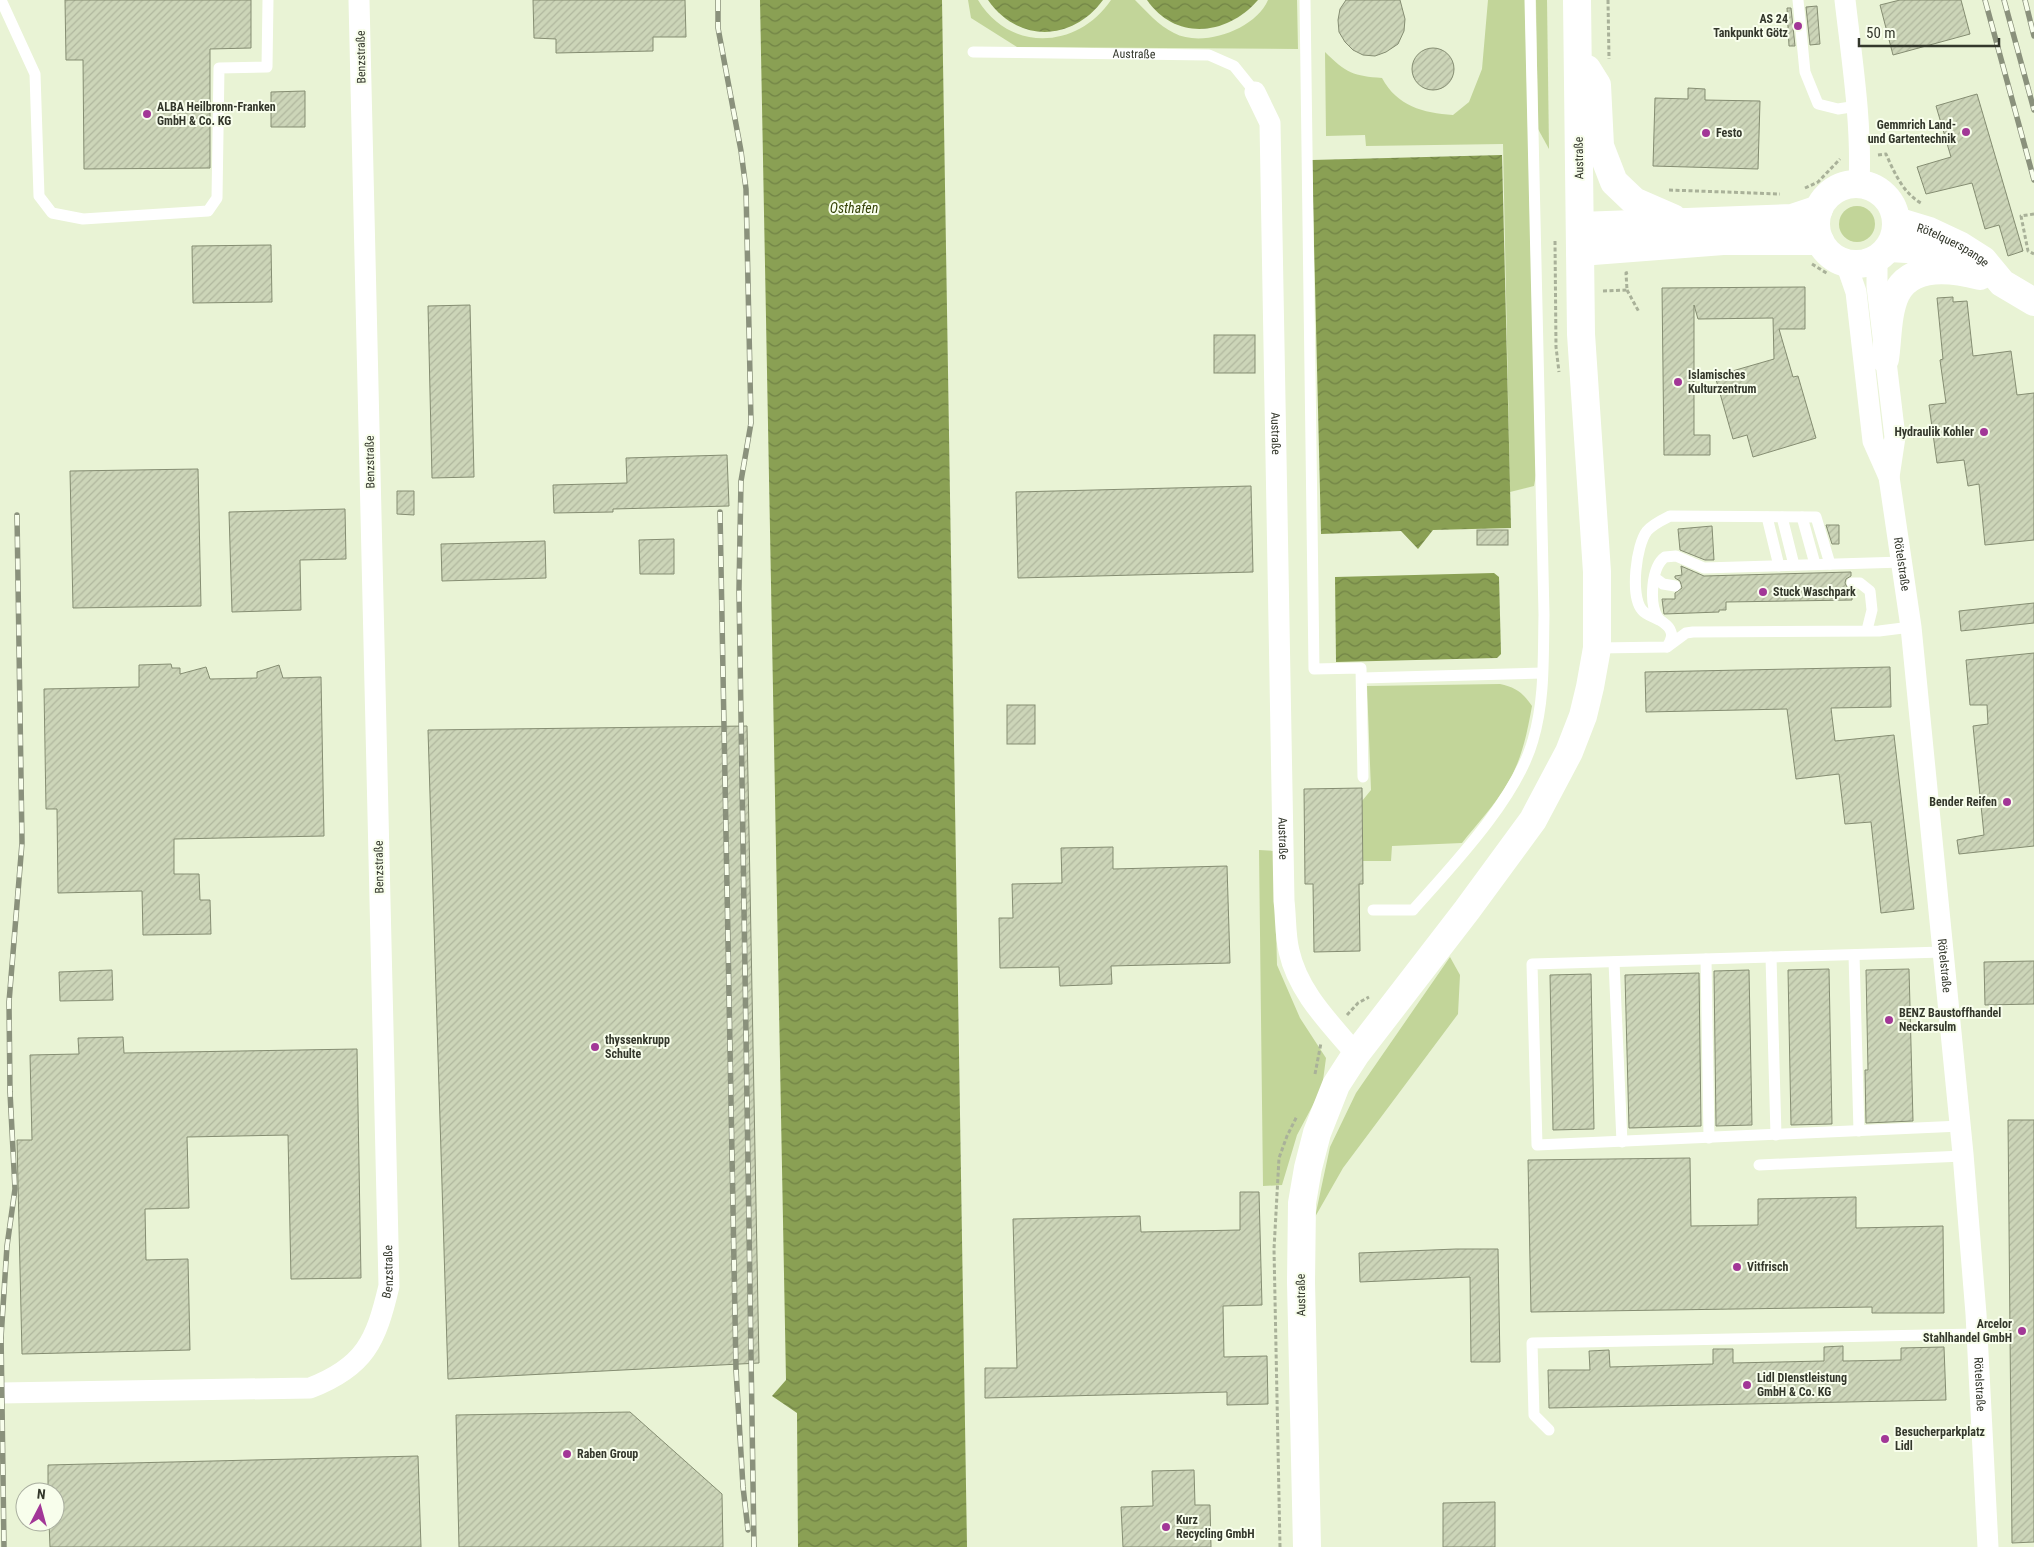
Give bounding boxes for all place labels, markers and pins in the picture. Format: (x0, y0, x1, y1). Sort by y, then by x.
place label: AS 24 Tankpunkt Götz (1713, 12, 1788, 40)
marker: AS 24 Tankpunkt Götz (1792, 20, 1804, 32)
place label: ALBA Heilbronn-Franken GmbH & Co. KG (157, 100, 276, 128)
marker: ALBA Heilbronn-Franken GmbH & Co. KG (141, 108, 153, 120)
place label: Gemmrich Land- und Gartentechnik (1868, 118, 1956, 146)
place label: Festo (1716, 126, 1742, 140)
marker: Gemmrich Land- und Gartentechnik (1960, 126, 1972, 138)
marker: Festo (1700, 127, 1712, 139)
place label: Islamisches Kulturzentrum (1688, 368, 1757, 396)
marker: Islamisches Kulturzentrum (1672, 376, 1684, 388)
place label: Hydraulik Kohler (1894, 425, 1974, 439)
marker: Hydraulik Kohler (1978, 426, 1990, 438)
place label: Stuck Waschpark (1773, 585, 1856, 599)
marker: Stuck Waschpark (1757, 586, 1769, 598)
place label: Bender Reifen (1929, 795, 1997, 809)
marker: Bender Reifen (2001, 796, 2013, 808)
place label: BENZ Baustoffhandel Neckarsulm (1899, 1006, 2001, 1034)
marker: BENZ Baustoffhandel Neckarsulm (1883, 1014, 1895, 1026)
place label: thyssenkrupp Schulte (605, 1033, 670, 1061)
marker: thyssenkrupp Schulte (589, 1041, 601, 1053)
place label: Vitfrisch (1747, 1260, 1789, 1274)
marker: Vitfrisch (1731, 1261, 1743, 1273)
place label: Arcelor Stahlhandel GmbH (1923, 1317, 2012, 1345)
marker: Arcelor Stahlhandel GmbH (2016, 1325, 2028, 1337)
place label: Lidl DIenstleistung GmbH & Co. KG (1757, 1371, 1847, 1399)
marker: Lidl DIenstleistung GmbH & Co. KG (1741, 1379, 1753, 1391)
place label: Besucherparkplatz Lidl (1895, 1425, 1985, 1453)
marker: Besucherparkplatz Lidl (1879, 1433, 1891, 1445)
place label: Raben Group (577, 1447, 638, 1461)
marker: Raben Group (561, 1448, 573, 1460)
place label: Kurz Recycling GmbH (1176, 1513, 1255, 1541)
marker: Kurz Recycling GmbH (1160, 1521, 1172, 1533)

